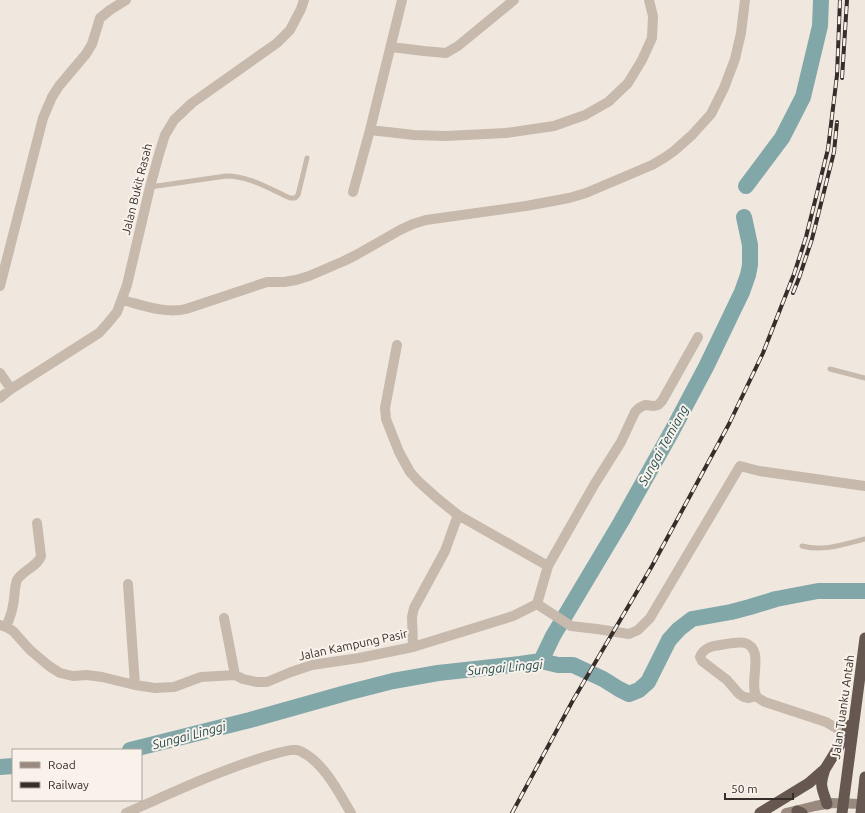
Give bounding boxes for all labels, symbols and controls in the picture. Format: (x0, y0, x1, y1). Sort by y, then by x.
street label: Jalan Bukit Rasah (119, 142, 154, 236)
water label: Sungai Temiang (635, 403, 691, 488)
street label: Jalan Kampung Pasir (297, 627, 409, 662)
street label: Jalan Tuanku Antah (829, 654, 856, 760)
water label: Sungai Linggi (466, 657, 544, 677)
water label: Sungai Linggi (150, 718, 228, 752)
legend (12, 749, 142, 801)
text: Road (48, 758, 76, 771)
scale bar (725, 775, 793, 801)
text: Railway (48, 778, 89, 791)
text: 50 m (731, 782, 758, 795)

